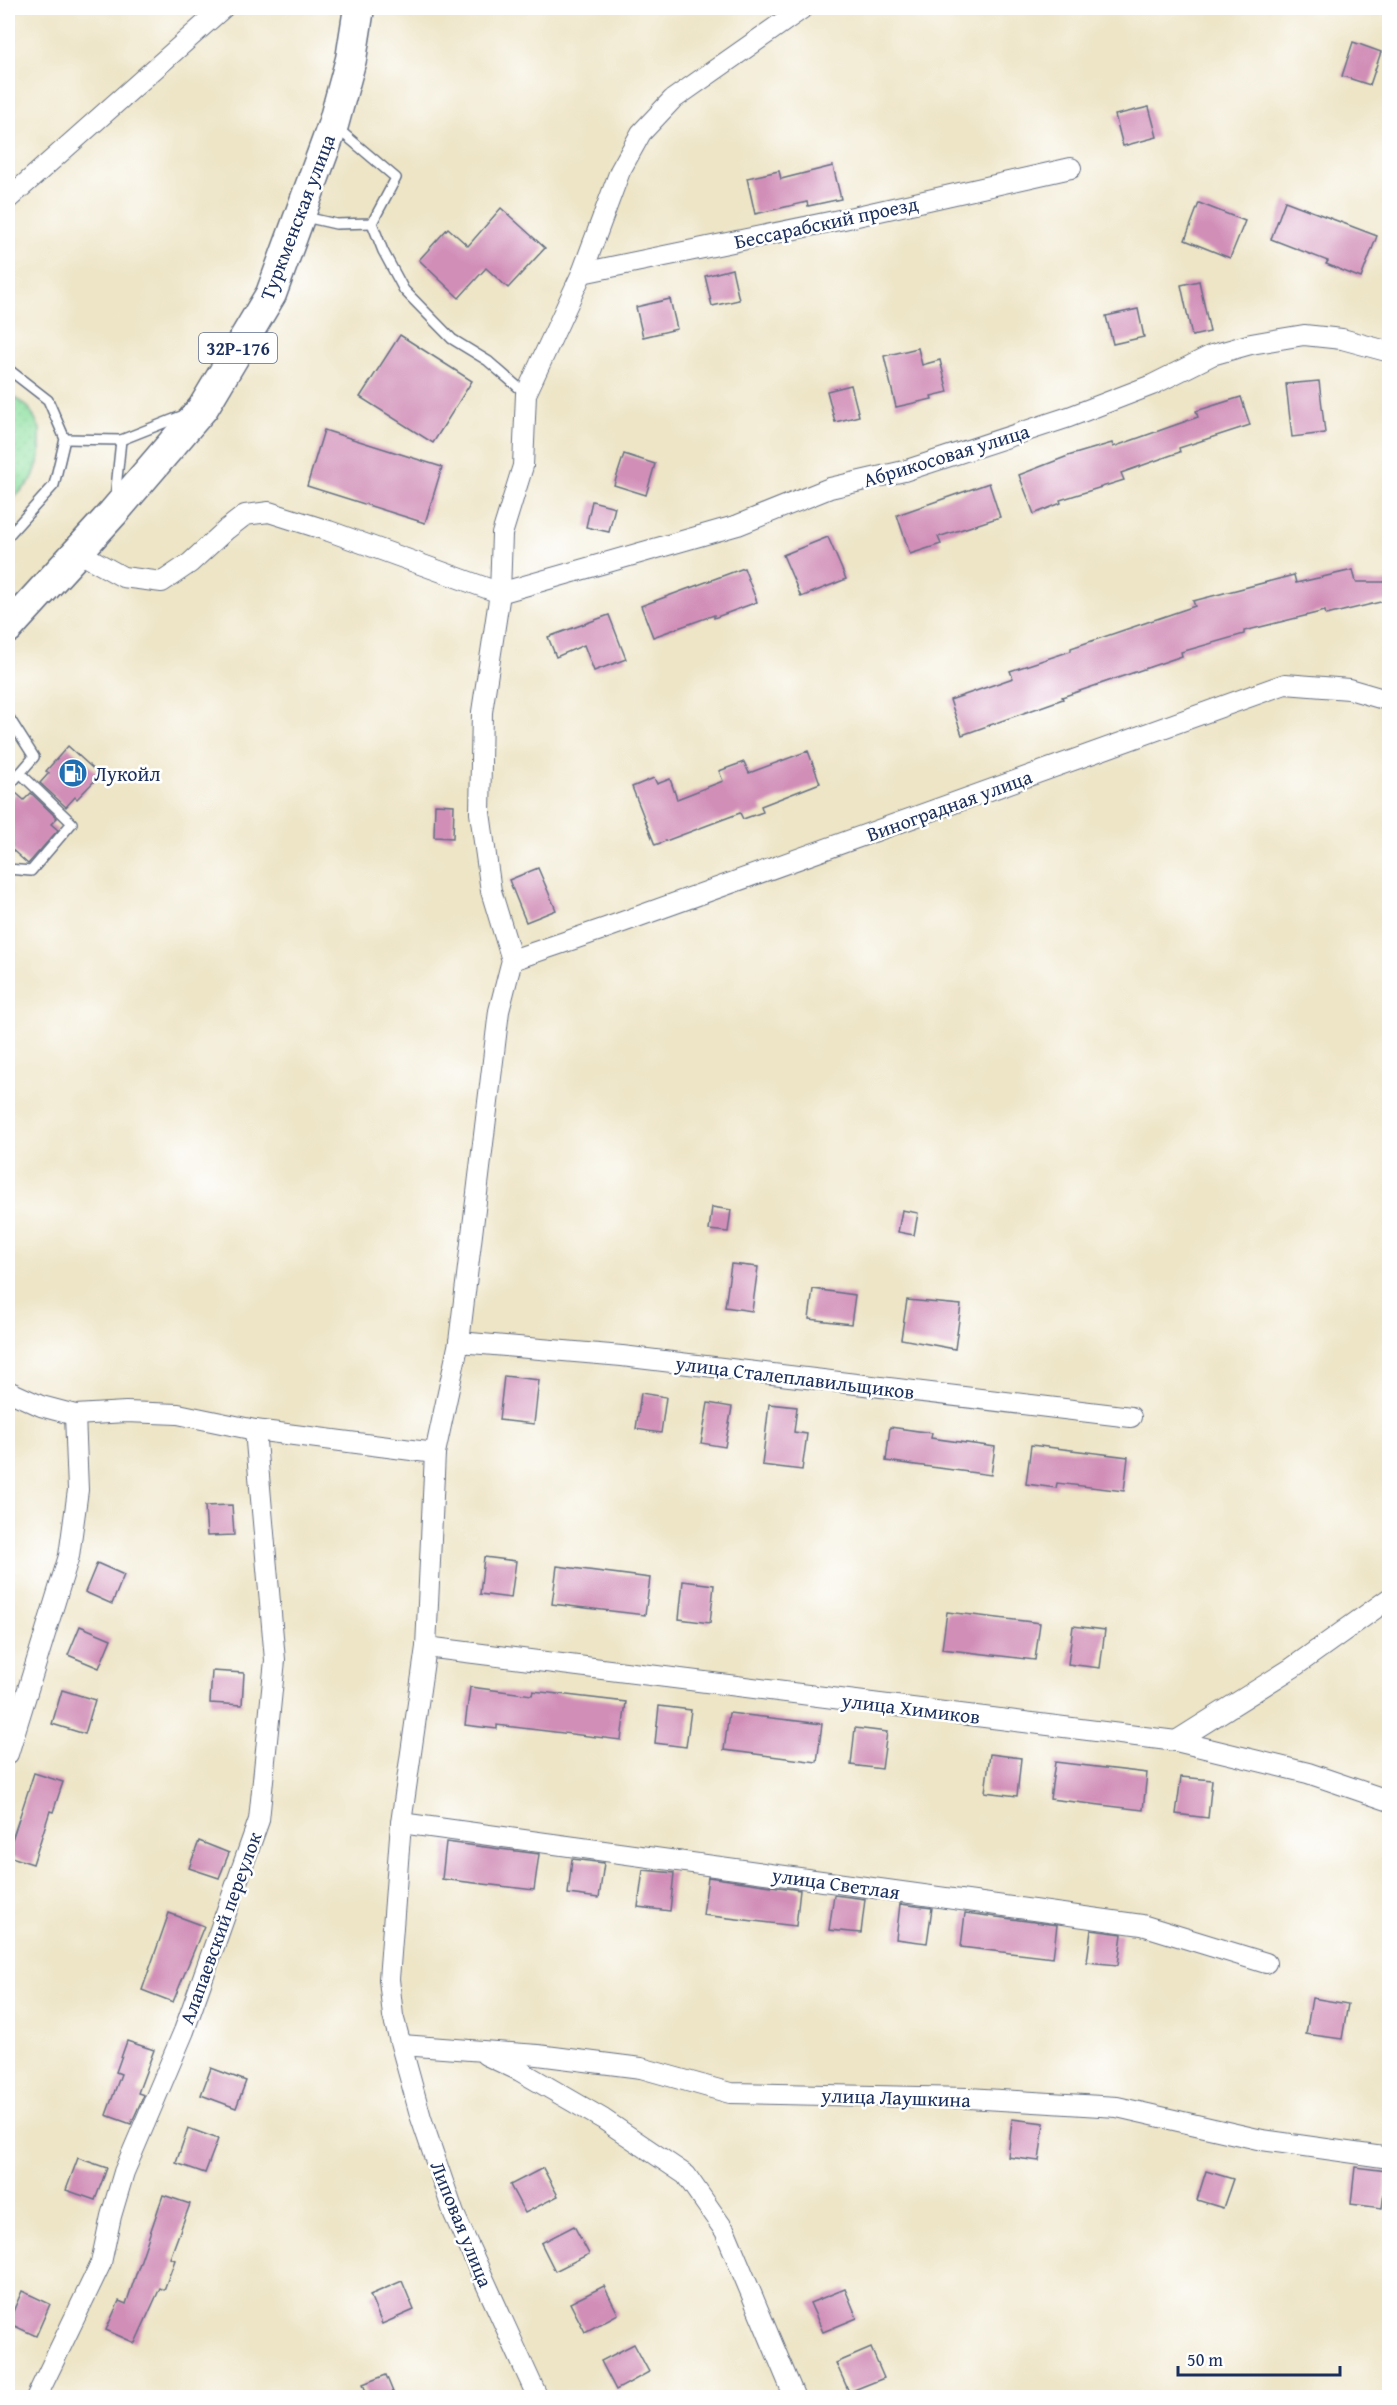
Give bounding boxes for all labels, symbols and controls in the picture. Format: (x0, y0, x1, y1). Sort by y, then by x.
street label: Туркменская улица (252, 130, 342, 304)
street label: Бессарабский проезд (731, 188, 921, 256)
road number: 32Р-176 (199, 333, 277, 363)
street label: Абрикосовая улица (859, 416, 1033, 494)
fuel station icon: Лукойл (57, 757, 89, 789)
place label: Лукойл (94, 759, 160, 788)
street label: Виноградная улица (862, 761, 1036, 848)
street label: улица Сталеплавильщиков (673, 1348, 916, 1406)
street label: улица Химиков (839, 1685, 982, 1731)
street label: Алапаевский переулок (172, 1827, 268, 2028)
street label: улица Светлая (769, 1860, 902, 1906)
street label: улица Лаушкина (820, 2080, 972, 2114)
street label: Липовая улица (423, 2156, 501, 2292)
scale bar (1178, 2339, 1340, 2377)
text: 50 m (1187, 2346, 1223, 2373)

